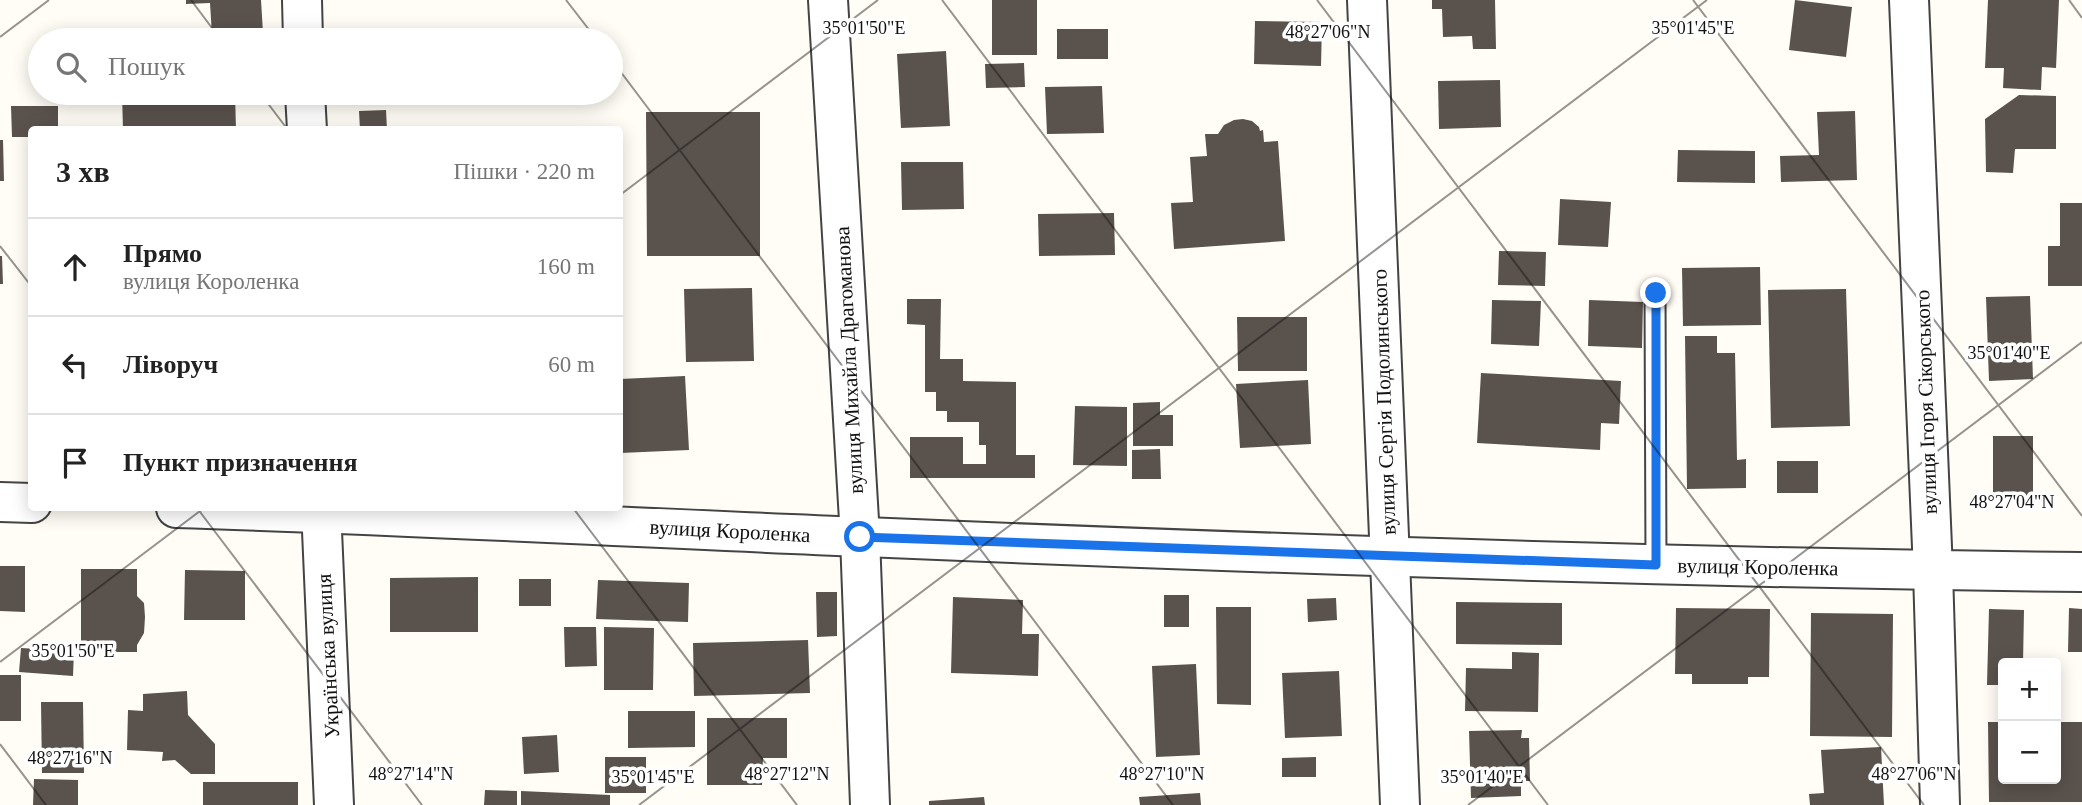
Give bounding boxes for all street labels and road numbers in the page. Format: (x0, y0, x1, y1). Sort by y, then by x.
street label: вулиця Михайла Драгоманова (830, 225, 868, 494)
street label: вулиця Сергія Подолинського (1367, 269, 1401, 535)
street label: вулиця Ігоря Сікорського (1910, 289, 1942, 515)
street label: вулиця Короленка (649, 515, 812, 547)
street label: вулиця Короленка (1677, 554, 1839, 580)
street label: Українська вулиця (312, 573, 344, 739)

